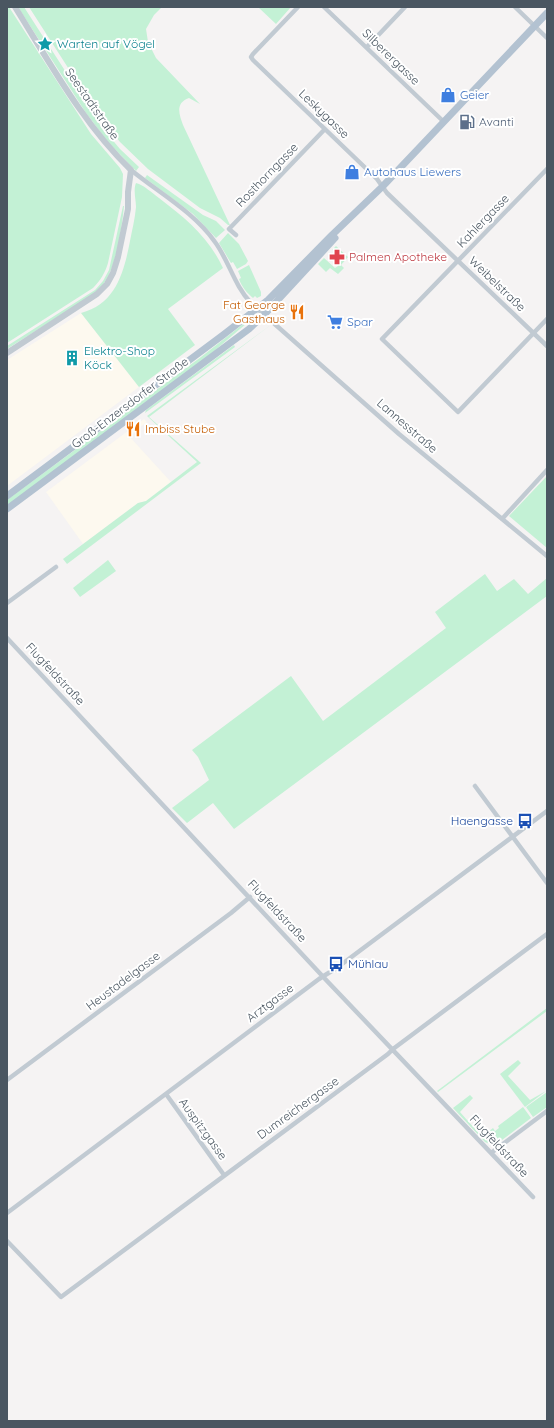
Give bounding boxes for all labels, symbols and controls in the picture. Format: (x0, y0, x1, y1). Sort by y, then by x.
street label: Silberergasse (359, 25, 423, 88)
place icon: Warten auf Vögel (36, 35, 54, 53)
place label: Warten auf Vögel (57, 36, 155, 51)
street label: Seestadtstraße (62, 65, 123, 143)
street label: Leskygasse (296, 86, 353, 142)
shop icon: Geier (439, 86, 457, 104)
place label: Geier (460, 87, 489, 102)
fuel station icon: Avanti (458, 113, 476, 131)
place label: Avanti (479, 114, 514, 129)
street label: Rosthorngasse (232, 139, 301, 210)
shop icon: Autohaus Liewers (343, 163, 361, 181)
place label: Autohaus Liewers (364, 164, 462, 179)
street label: Kahlergasse (453, 191, 512, 251)
pharmacy icon: Palmen Apotheke (328, 248, 346, 266)
place label: Palmen Apotheke (349, 249, 447, 264)
street label: Weibelstraße (466, 253, 529, 315)
place label: Fat George Gasthaus (223, 297, 285, 326)
restaurant icon: Fat George Gasthaus (288, 303, 306, 321)
supermarket icon: Spar (326, 313, 344, 331)
place label: Spar (347, 314, 373, 329)
place label: Elektro-Shop Köck (84, 343, 155, 372)
building icon: Elektro-Shop Köck (63, 349, 81, 367)
street label: Groß-Enzersdorfer Straße (68, 354, 191, 452)
street label: Lannesstraße (374, 395, 441, 456)
restaurant icon: Imbiss Stube (124, 420, 142, 438)
place label: Imbiss Stube (145, 421, 215, 436)
street label: Flugfeldstraße (23, 639, 88, 708)
bus stop icon: Haengasse (516, 812, 534, 830)
place label: Haengasse (451, 813, 513, 828)
street label: Flugfeldstraße (245, 876, 310, 945)
street label: Heustadelgasse (83, 948, 163, 1013)
bus stop icon: Mühlau (327, 955, 345, 973)
place label: Mühlau (348, 956, 388, 971)
street label: Arztgasse (243, 980, 296, 1025)
street label: Dumreichergasse (254, 1073, 342, 1142)
street label: Auspitzgasse (176, 1095, 231, 1163)
street label: Flugfeldstraße (467, 1111, 532, 1180)

